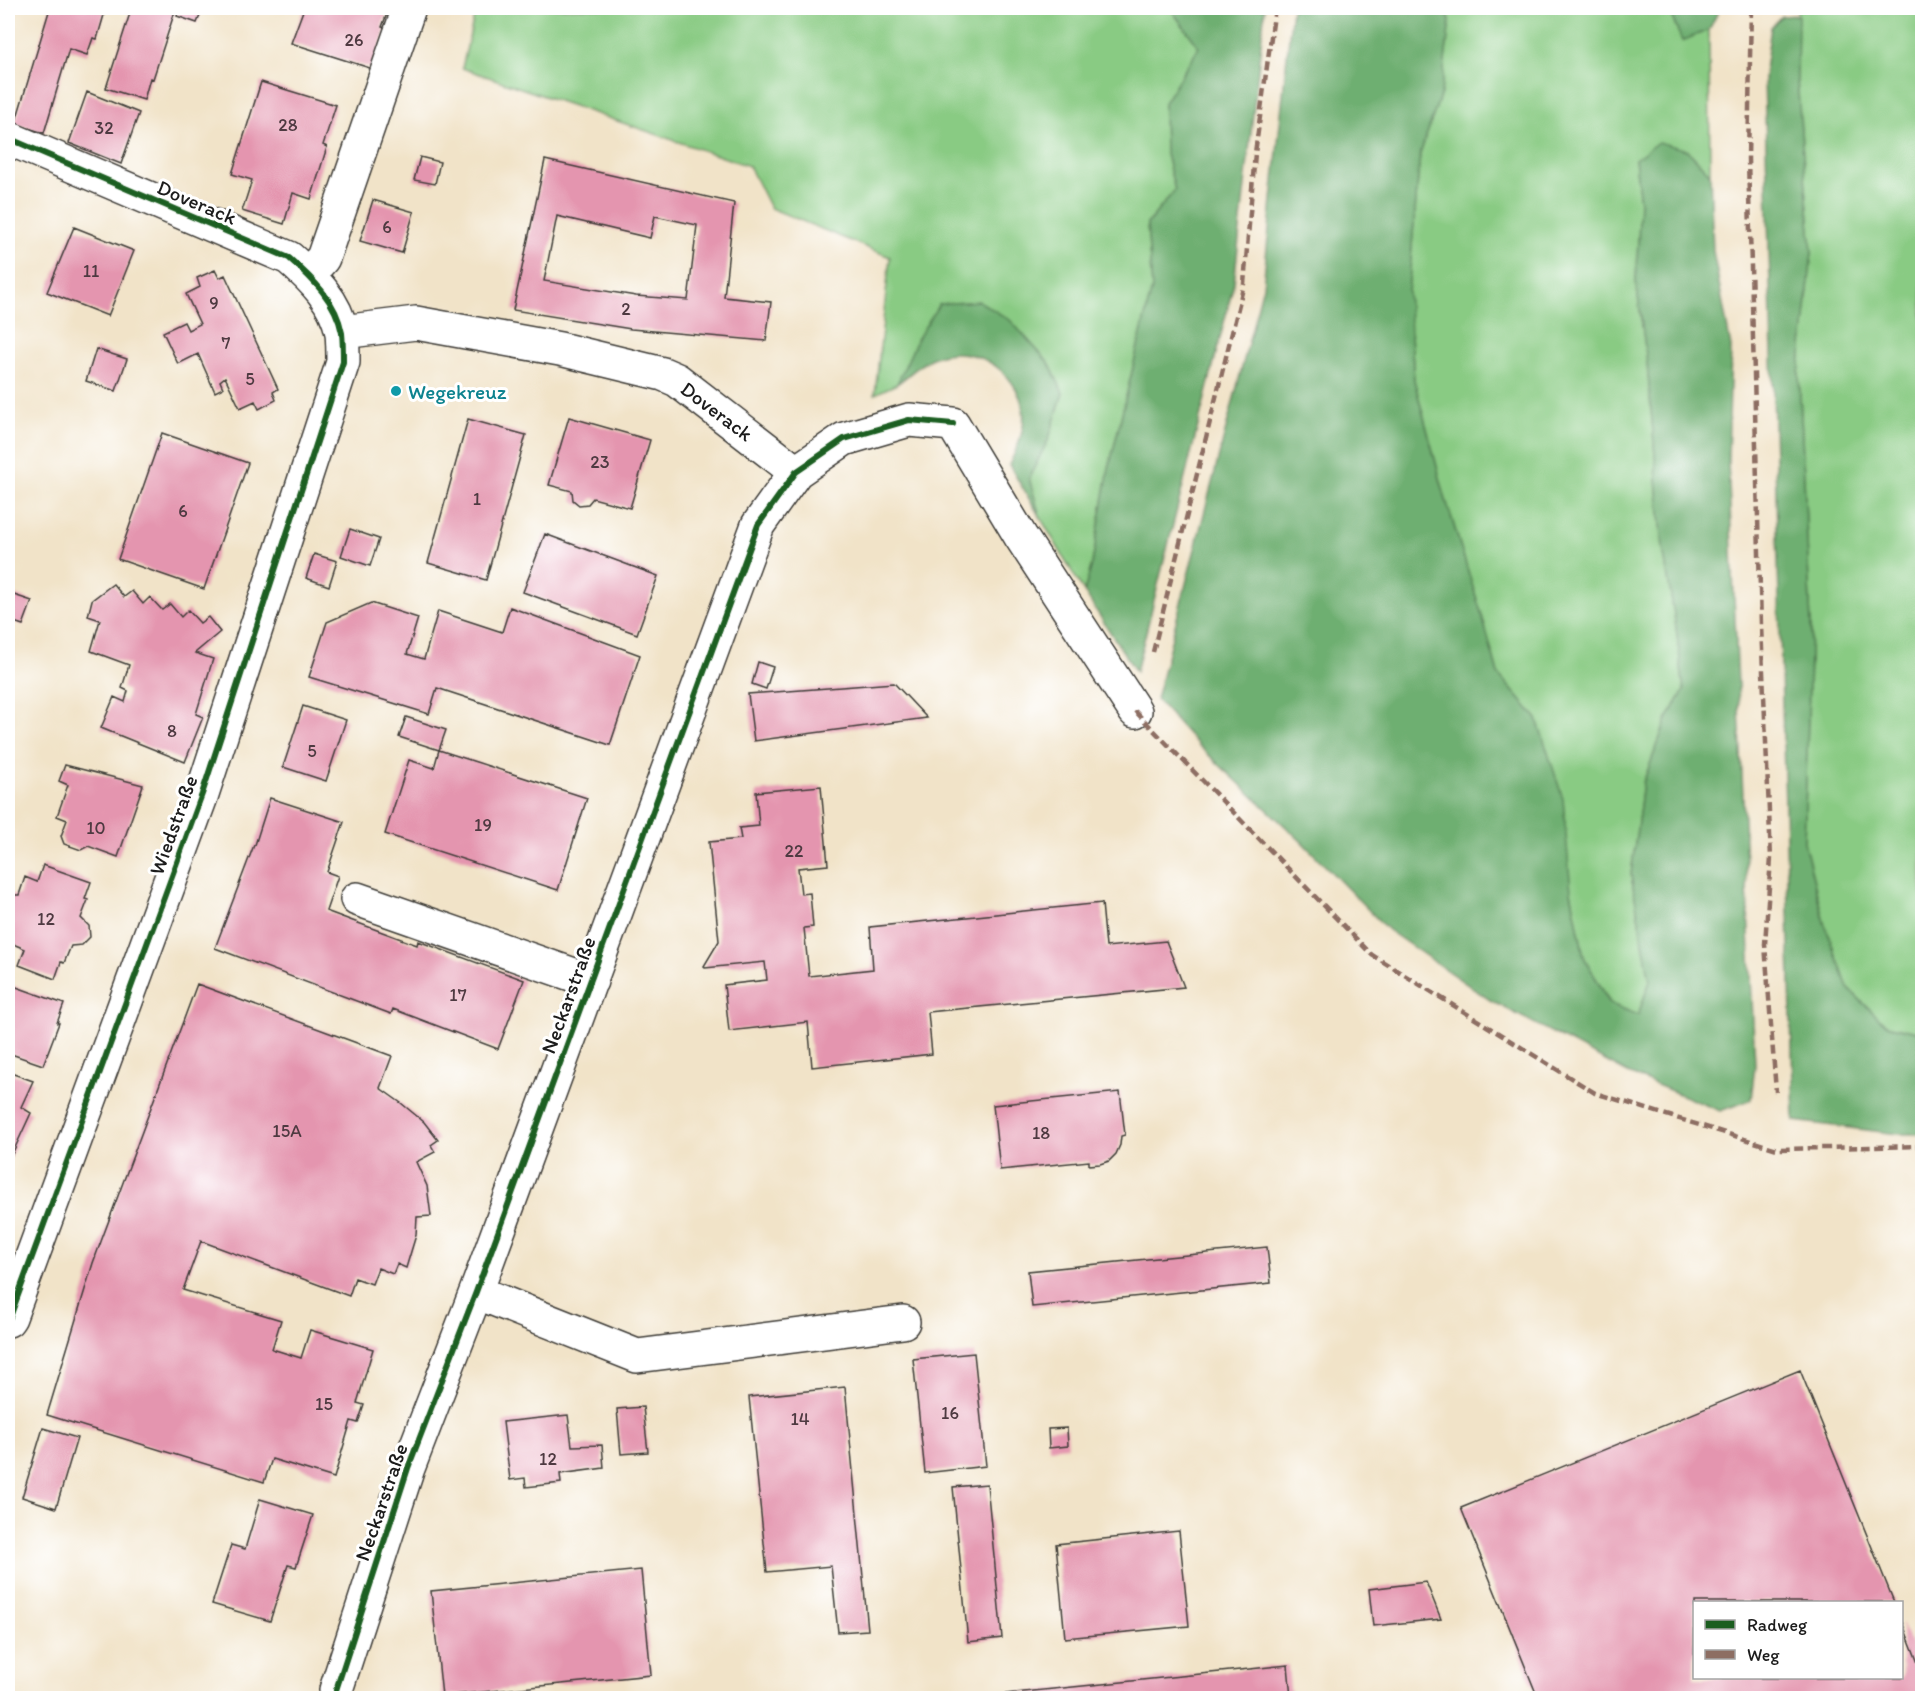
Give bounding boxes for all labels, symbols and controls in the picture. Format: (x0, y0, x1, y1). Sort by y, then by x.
house number: 26 (345, 29, 364, 51)
house number: 28 (278, 114, 298, 136)
house number: 32 (94, 117, 114, 139)
street label: Doverack (154, 174, 241, 230)
house number: 6 (382, 216, 392, 238)
house number: 11 (83, 260, 99, 282)
house number: 9 (209, 292, 219, 314)
house number: 2 (621, 298, 631, 320)
house number: 7 (222, 332, 231, 354)
house number: 5 (245, 368, 255, 390)
street label: Doverack (676, 376, 758, 446)
place label: Wegekreuz (408, 379, 507, 404)
marker: Wegekreuz (389, 384, 403, 398)
house number: 23 (590, 451, 610, 473)
house number: 1 (473, 488, 481, 510)
house number: 6 (178, 500, 188, 522)
house number: 8 (167, 720, 177, 742)
house number: 5 (307, 740, 317, 762)
street label: Wiedstraße (143, 772, 203, 878)
house number: 19 (474, 814, 492, 836)
house number: 10 (86, 817, 106, 839)
house number: 22 (785, 840, 804, 862)
house number: 12 (37, 908, 55, 930)
street label: Neckarstraße (535, 933, 601, 1057)
house number: 17 (449, 984, 467, 1006)
house number: 15A (272, 1120, 302, 1142)
house number: 18 (1032, 1122, 1050, 1144)
house number: 15 (315, 1393, 333, 1415)
house number: 16 (941, 1402, 959, 1424)
house number: 14 (790, 1408, 810, 1430)
street label: Neckarstraße (349, 1440, 413, 1564)
house number: 12 (539, 1448, 557, 1470)
legend (1693, 1601, 1903, 1679)
text: Radweg (1747, 1614, 1808, 1636)
text: Weg (1747, 1644, 1780, 1666)

